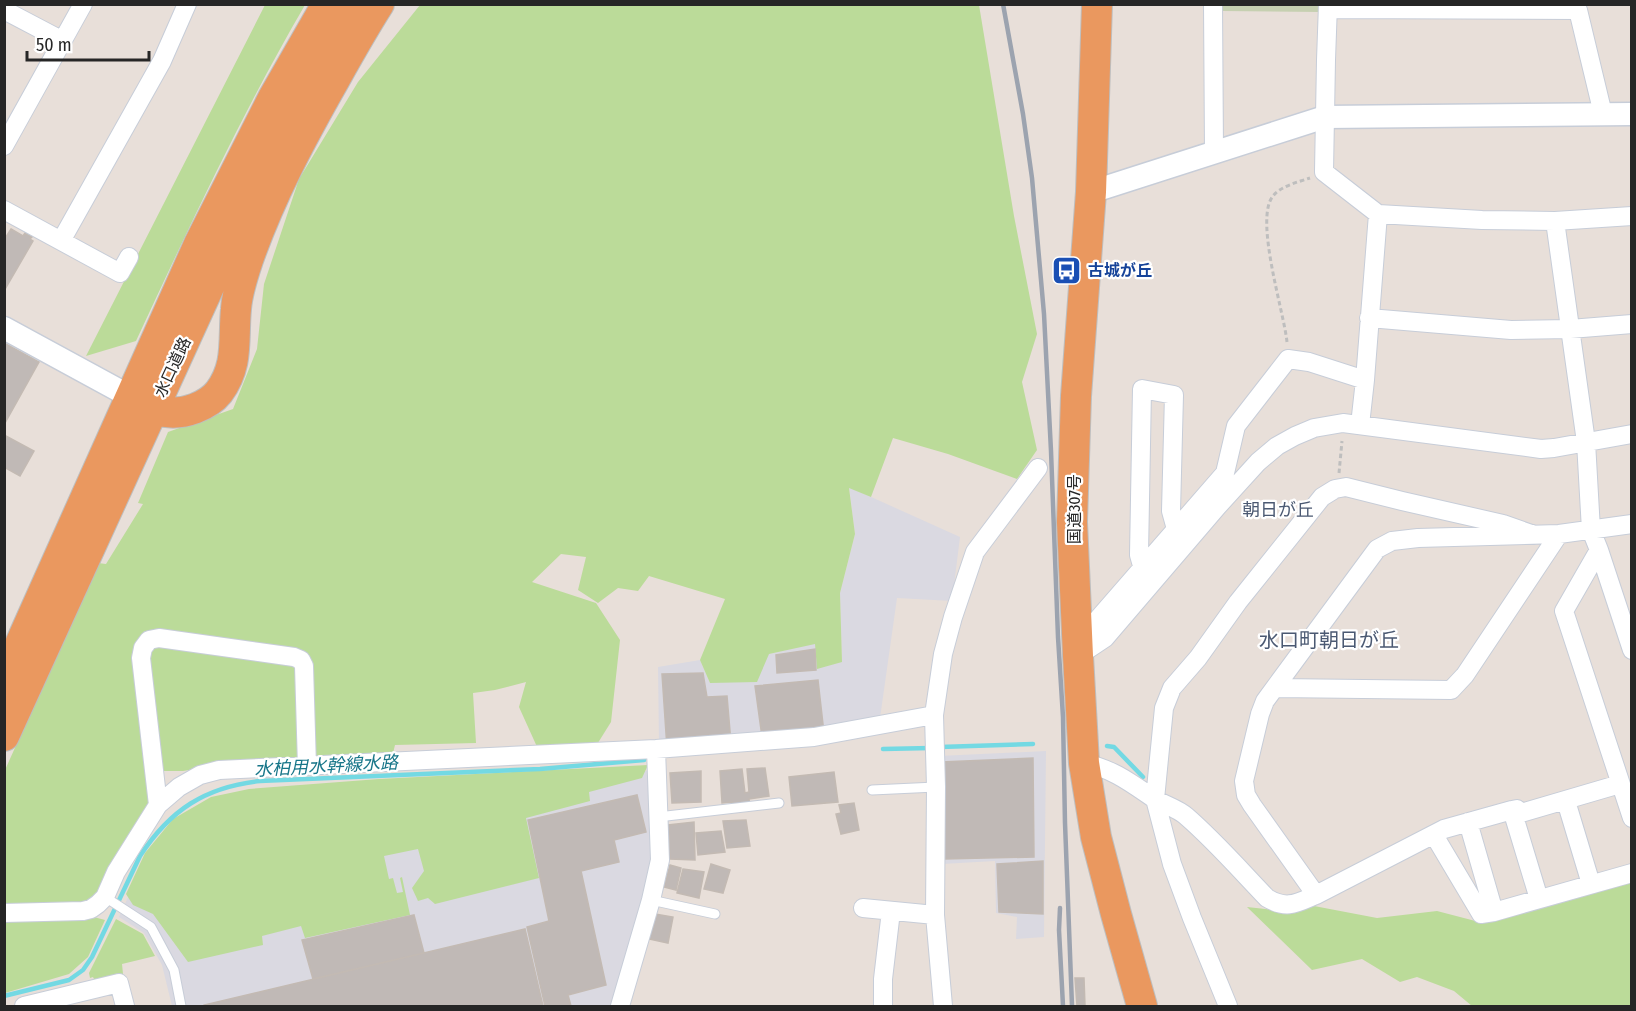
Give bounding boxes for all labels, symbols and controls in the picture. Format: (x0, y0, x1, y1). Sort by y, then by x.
scale bar (27, 24, 148, 62)
text: 50 m (36, 34, 72, 56)
bus stop icon: 古城が丘 (1051, 254, 1083, 286)
place label: 古城が丘 (1088, 261, 1152, 280)
street label: 水口道路 (150, 334, 195, 400)
street label: 国道307号 (1065, 474, 1084, 544)
district label: 朝日が丘 (1242, 499, 1314, 521)
district label: 水口町朝日が丘 (1259, 628, 1399, 652)
water label: 水柏用水幹線水路 (254, 751, 400, 781)

